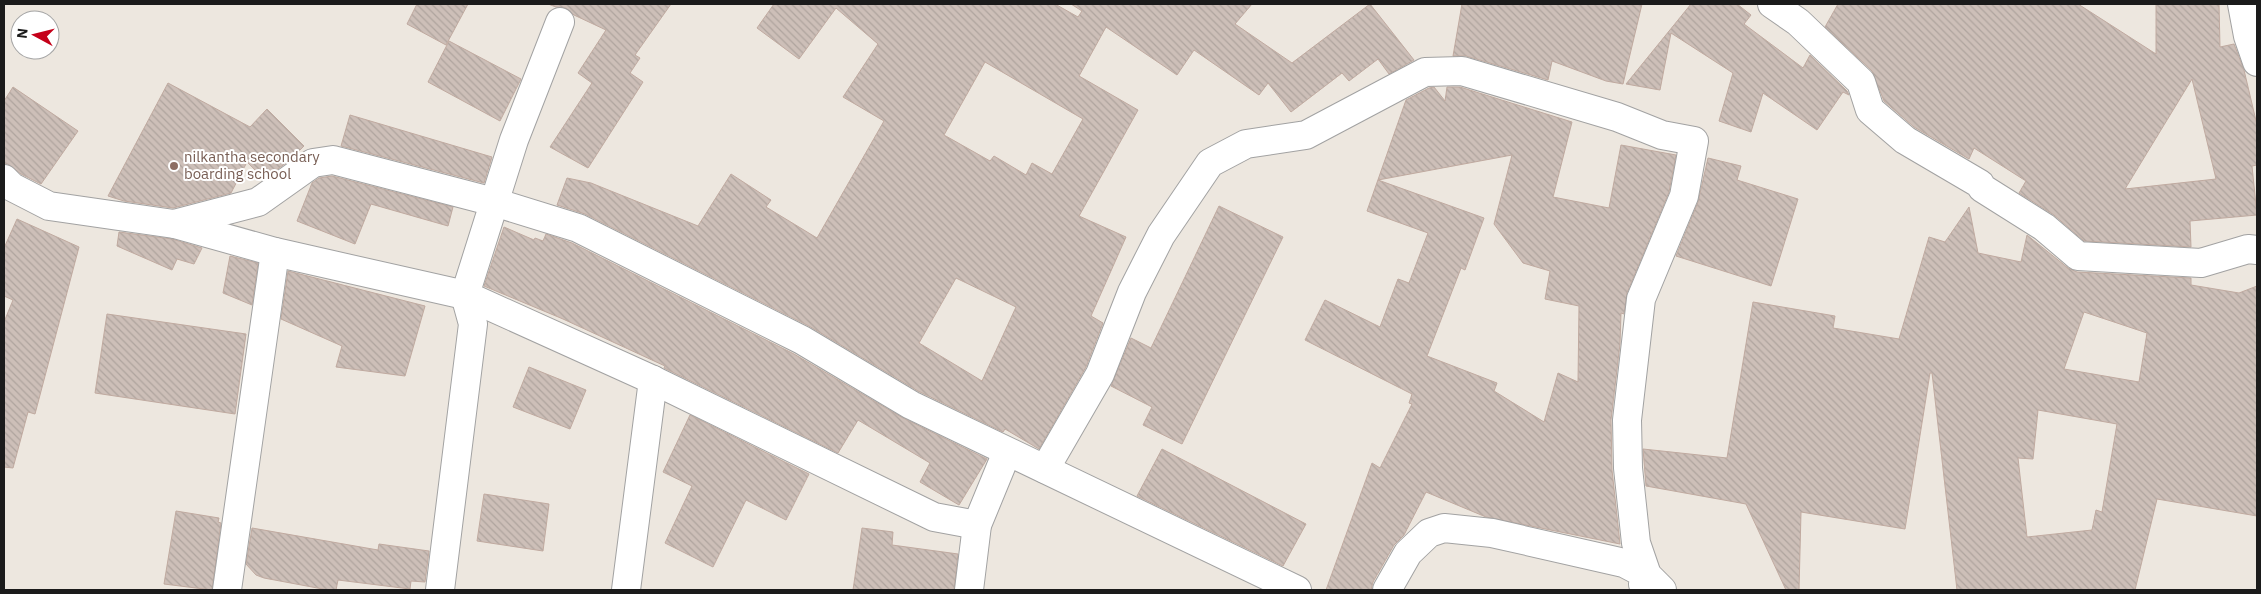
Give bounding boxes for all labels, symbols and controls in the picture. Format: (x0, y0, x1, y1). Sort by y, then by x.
north arrow (10, 10, 60, 60)
text: N (13, 27, 32, 40)
place label: nilkantha secondary boarding school (184, 147, 320, 183)
marker: nilkantha secondary boarding school (168, 160, 180, 172)

